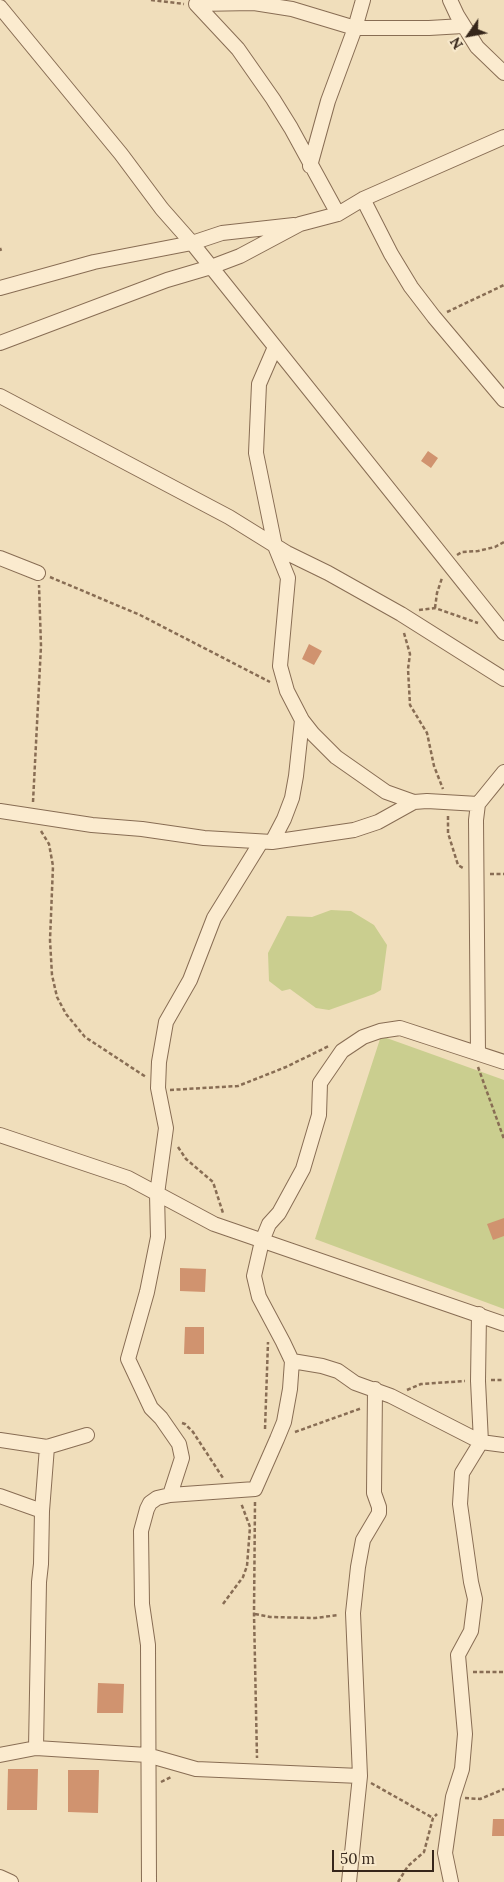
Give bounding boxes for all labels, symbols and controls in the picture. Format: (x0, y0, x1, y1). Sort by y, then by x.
north arrow (444, 10, 494, 60)
text: N (446, 34, 467, 53)
scale bar (334, 1840, 436, 1872)
text: 50 m (340, 1849, 375, 1868)

